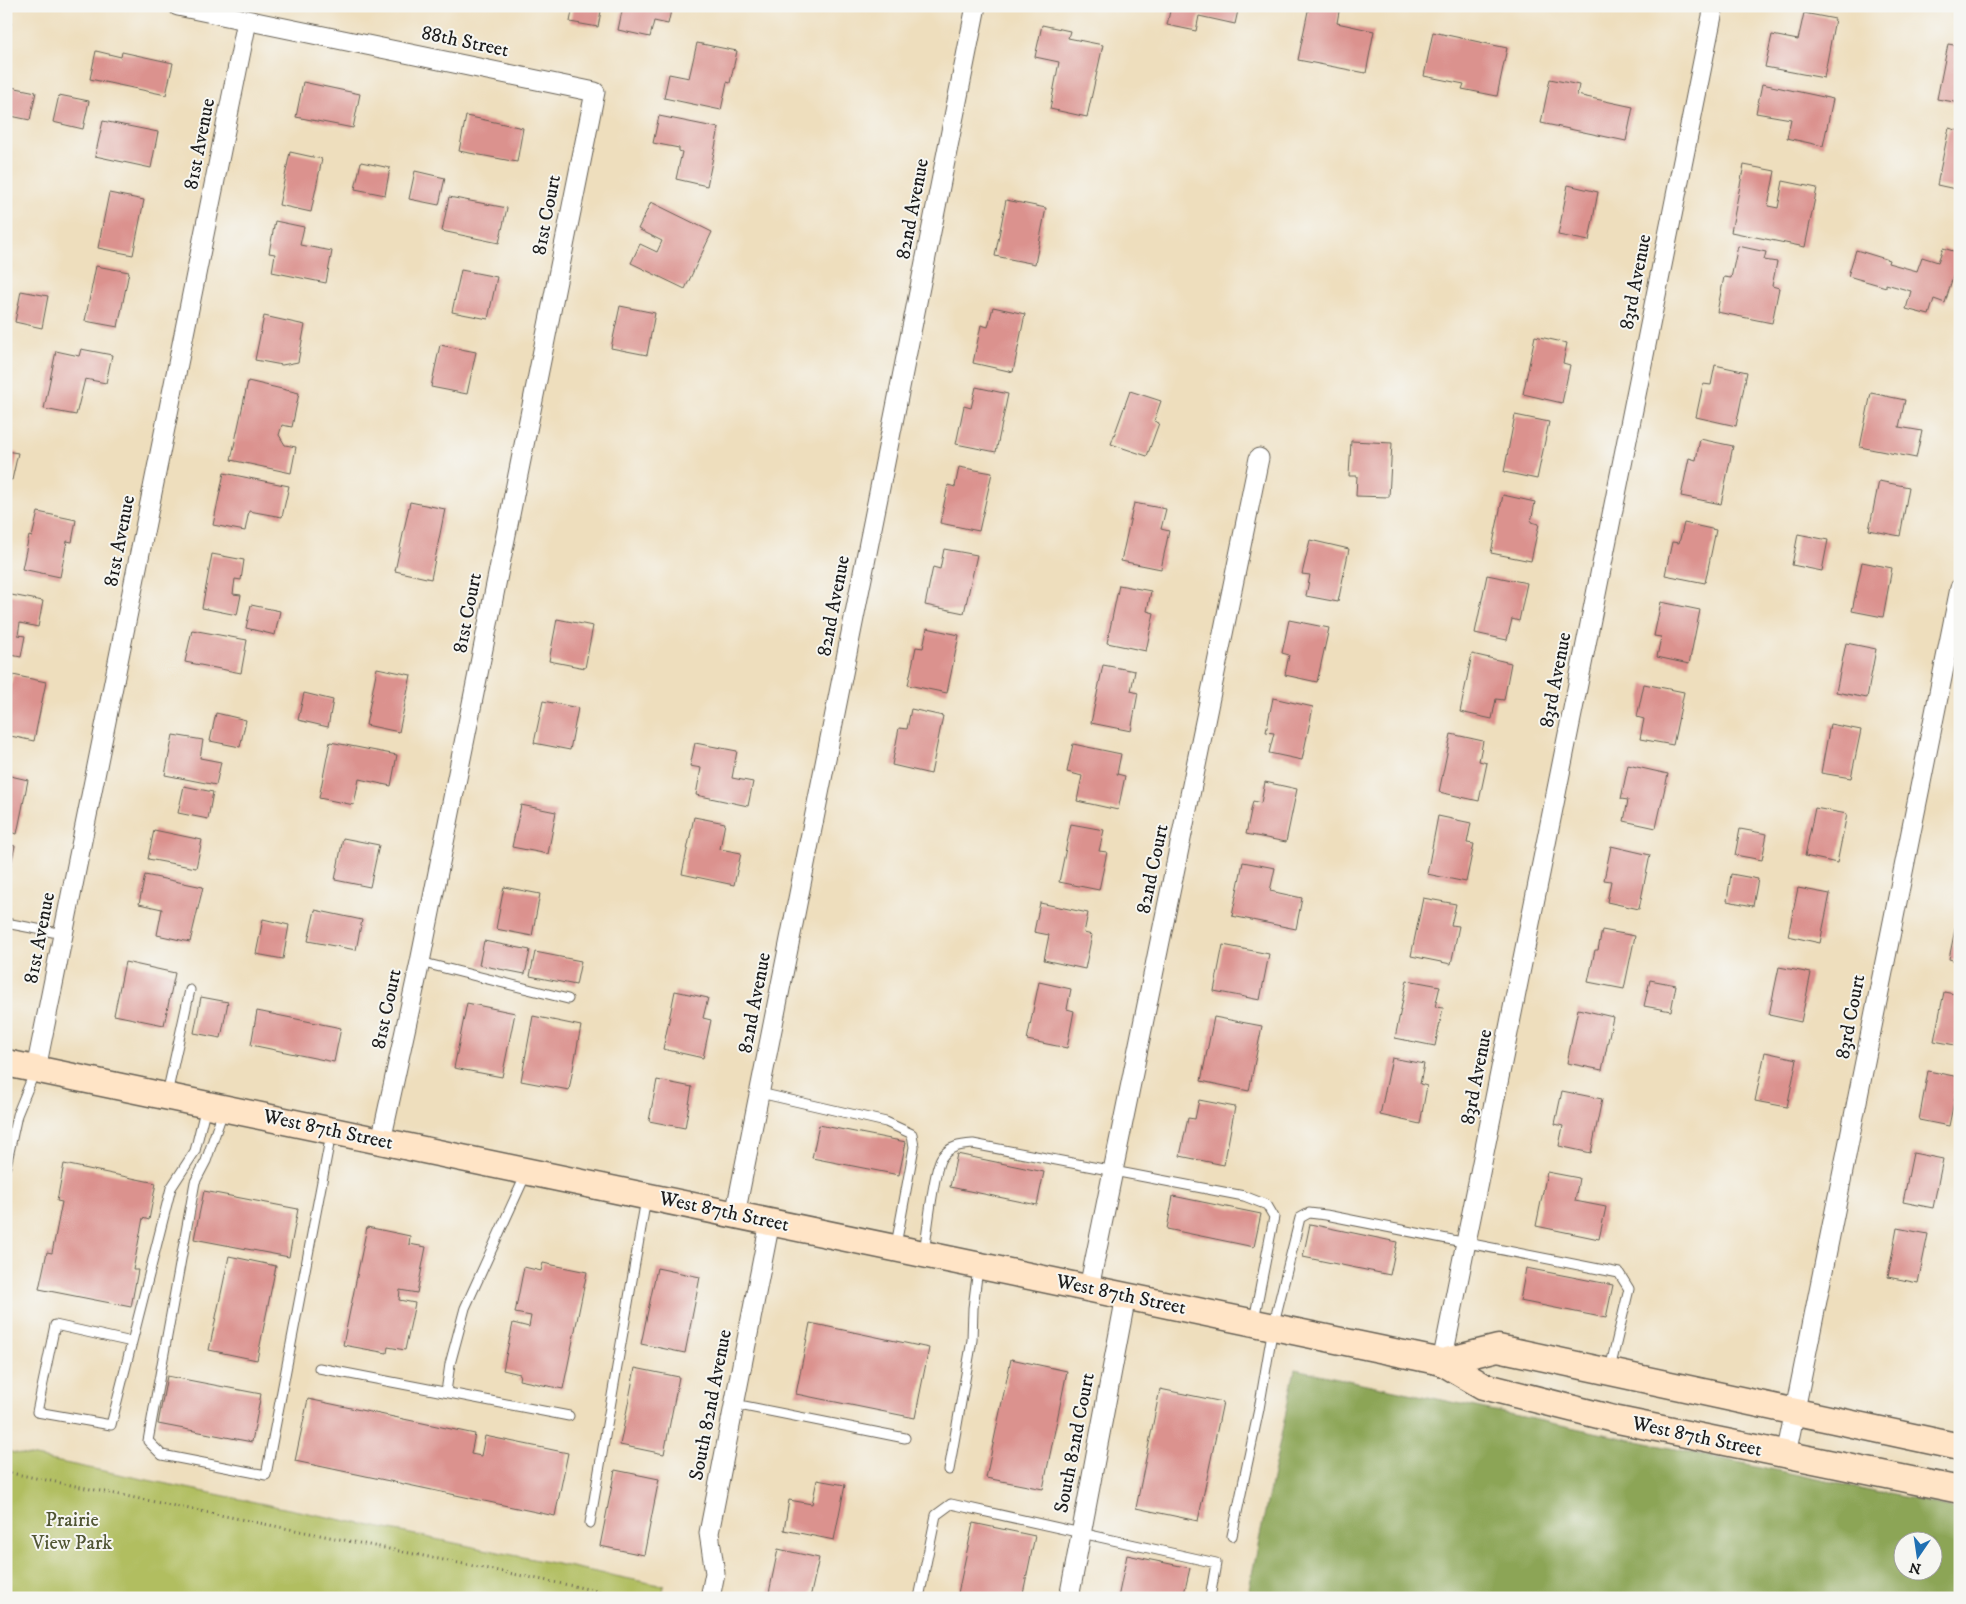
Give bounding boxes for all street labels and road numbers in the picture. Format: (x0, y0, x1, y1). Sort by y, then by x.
street label: 88th Street (419, 21, 511, 63)
street label: 81st Avenue (179, 96, 221, 192)
street label: 82nd Avenue (891, 156, 935, 262)
street label: 81st Court (527, 173, 567, 257)
street label: 83rd Avenue (1614, 232, 1658, 332)
street label: 81st Avenue (99, 493, 141, 589)
street label: 82nd Avenue (812, 553, 856, 659)
street label: 81st Court (448, 571, 488, 655)
street label: 83rd Avenue (1534, 630, 1578, 730)
street label: 82nd Court (1131, 822, 1175, 916)
street label: 81st Avenue (19, 890, 61, 986)
street label: 82nd Avenue (733, 950, 777, 1056)
street label: 81st Court (366, 967, 408, 1051)
street label: 83rd Court (1831, 973, 1871, 1061)
street label: 83rd Avenue (1455, 1027, 1499, 1127)
street label: West 87th Street (260, 1104, 395, 1156)
street label: West 87th Street (656, 1186, 791, 1238)
street label: West 87th Street (1053, 1269, 1188, 1321)
street label: South 82nd Avenue (684, 1327, 738, 1483)
street label: South 82nd Court (1049, 1371, 1101, 1515)
street label: West 87th Street (1629, 1411, 1764, 1463)

